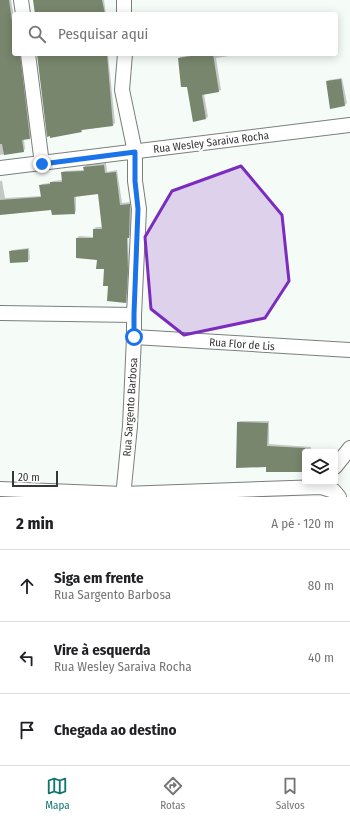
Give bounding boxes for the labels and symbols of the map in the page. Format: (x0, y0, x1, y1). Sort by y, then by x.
street label: Rua Wesley Saraiva Rocha (152, 129, 270, 156)
route end (33, 155, 51, 173)
route start (125, 328, 143, 346)
street label: Rua Flor de Lis (209, 336, 276, 353)
street label: Rua Sargento Barbosa (121, 357, 140, 457)
scale bar (12, 469, 58, 488)

